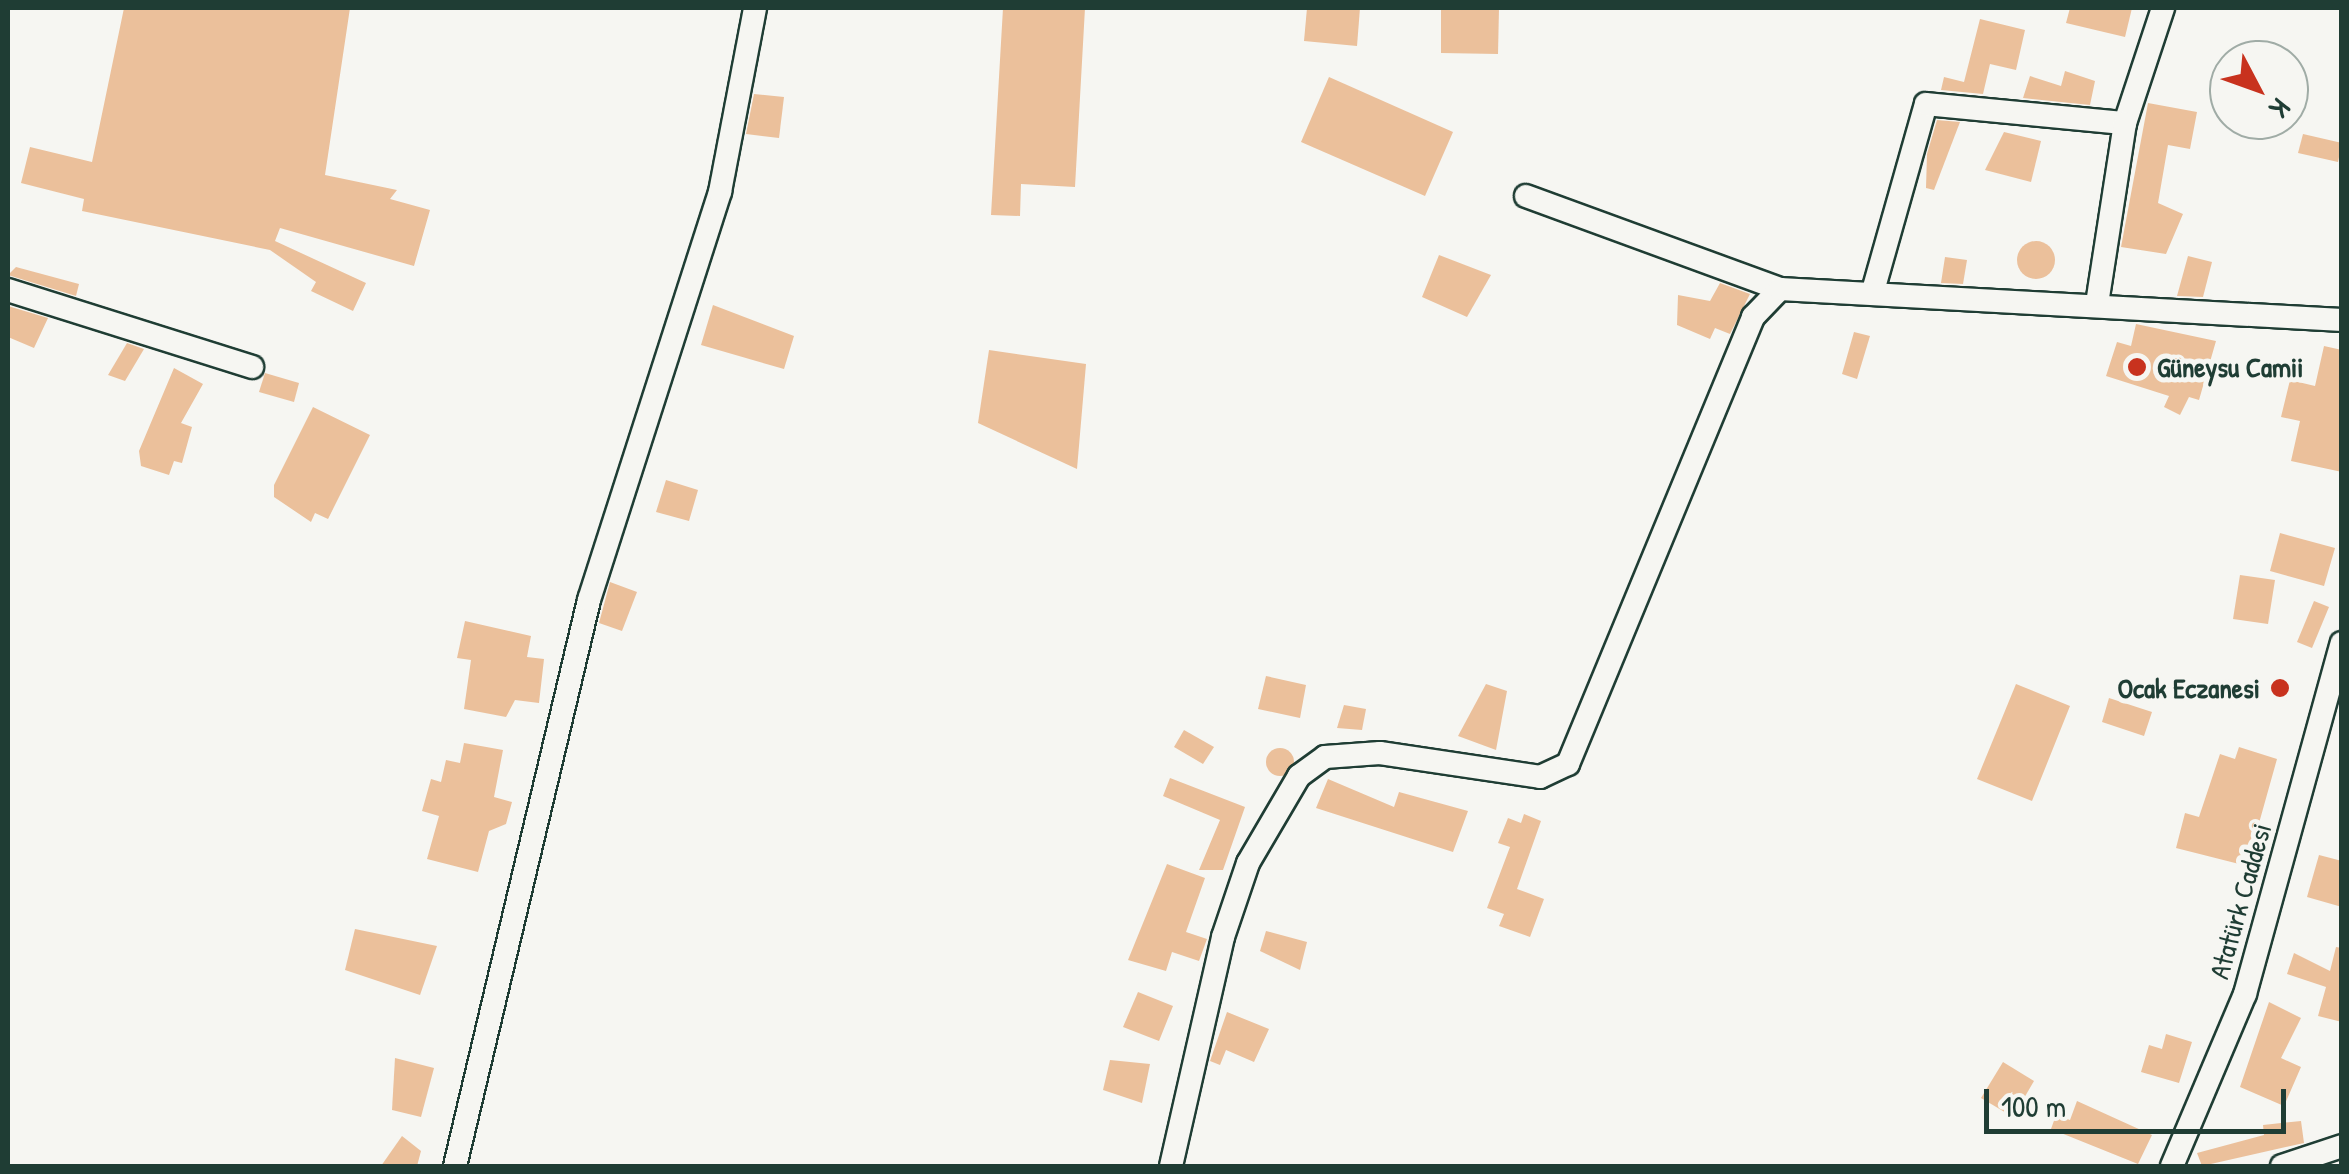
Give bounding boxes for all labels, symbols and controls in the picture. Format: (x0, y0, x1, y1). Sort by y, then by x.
north arrow (2209, 40, 2309, 140)
text: K (2261, 90, 2299, 126)
place label: Güneysu Camii (2157, 350, 2304, 384)
marker: Güneysu Camii (2126, 356, 2148, 378)
place label: Ocak Eczanesi (2117, 671, 2260, 705)
marker: Ocak Eczanesi (2269, 677, 2291, 699)
street label: Atatürk Caddesi (2202, 819, 2278, 983)
scale bar (1989, 1069, 2292, 1131)
text: 100 m (2001, 1086, 2066, 1126)

